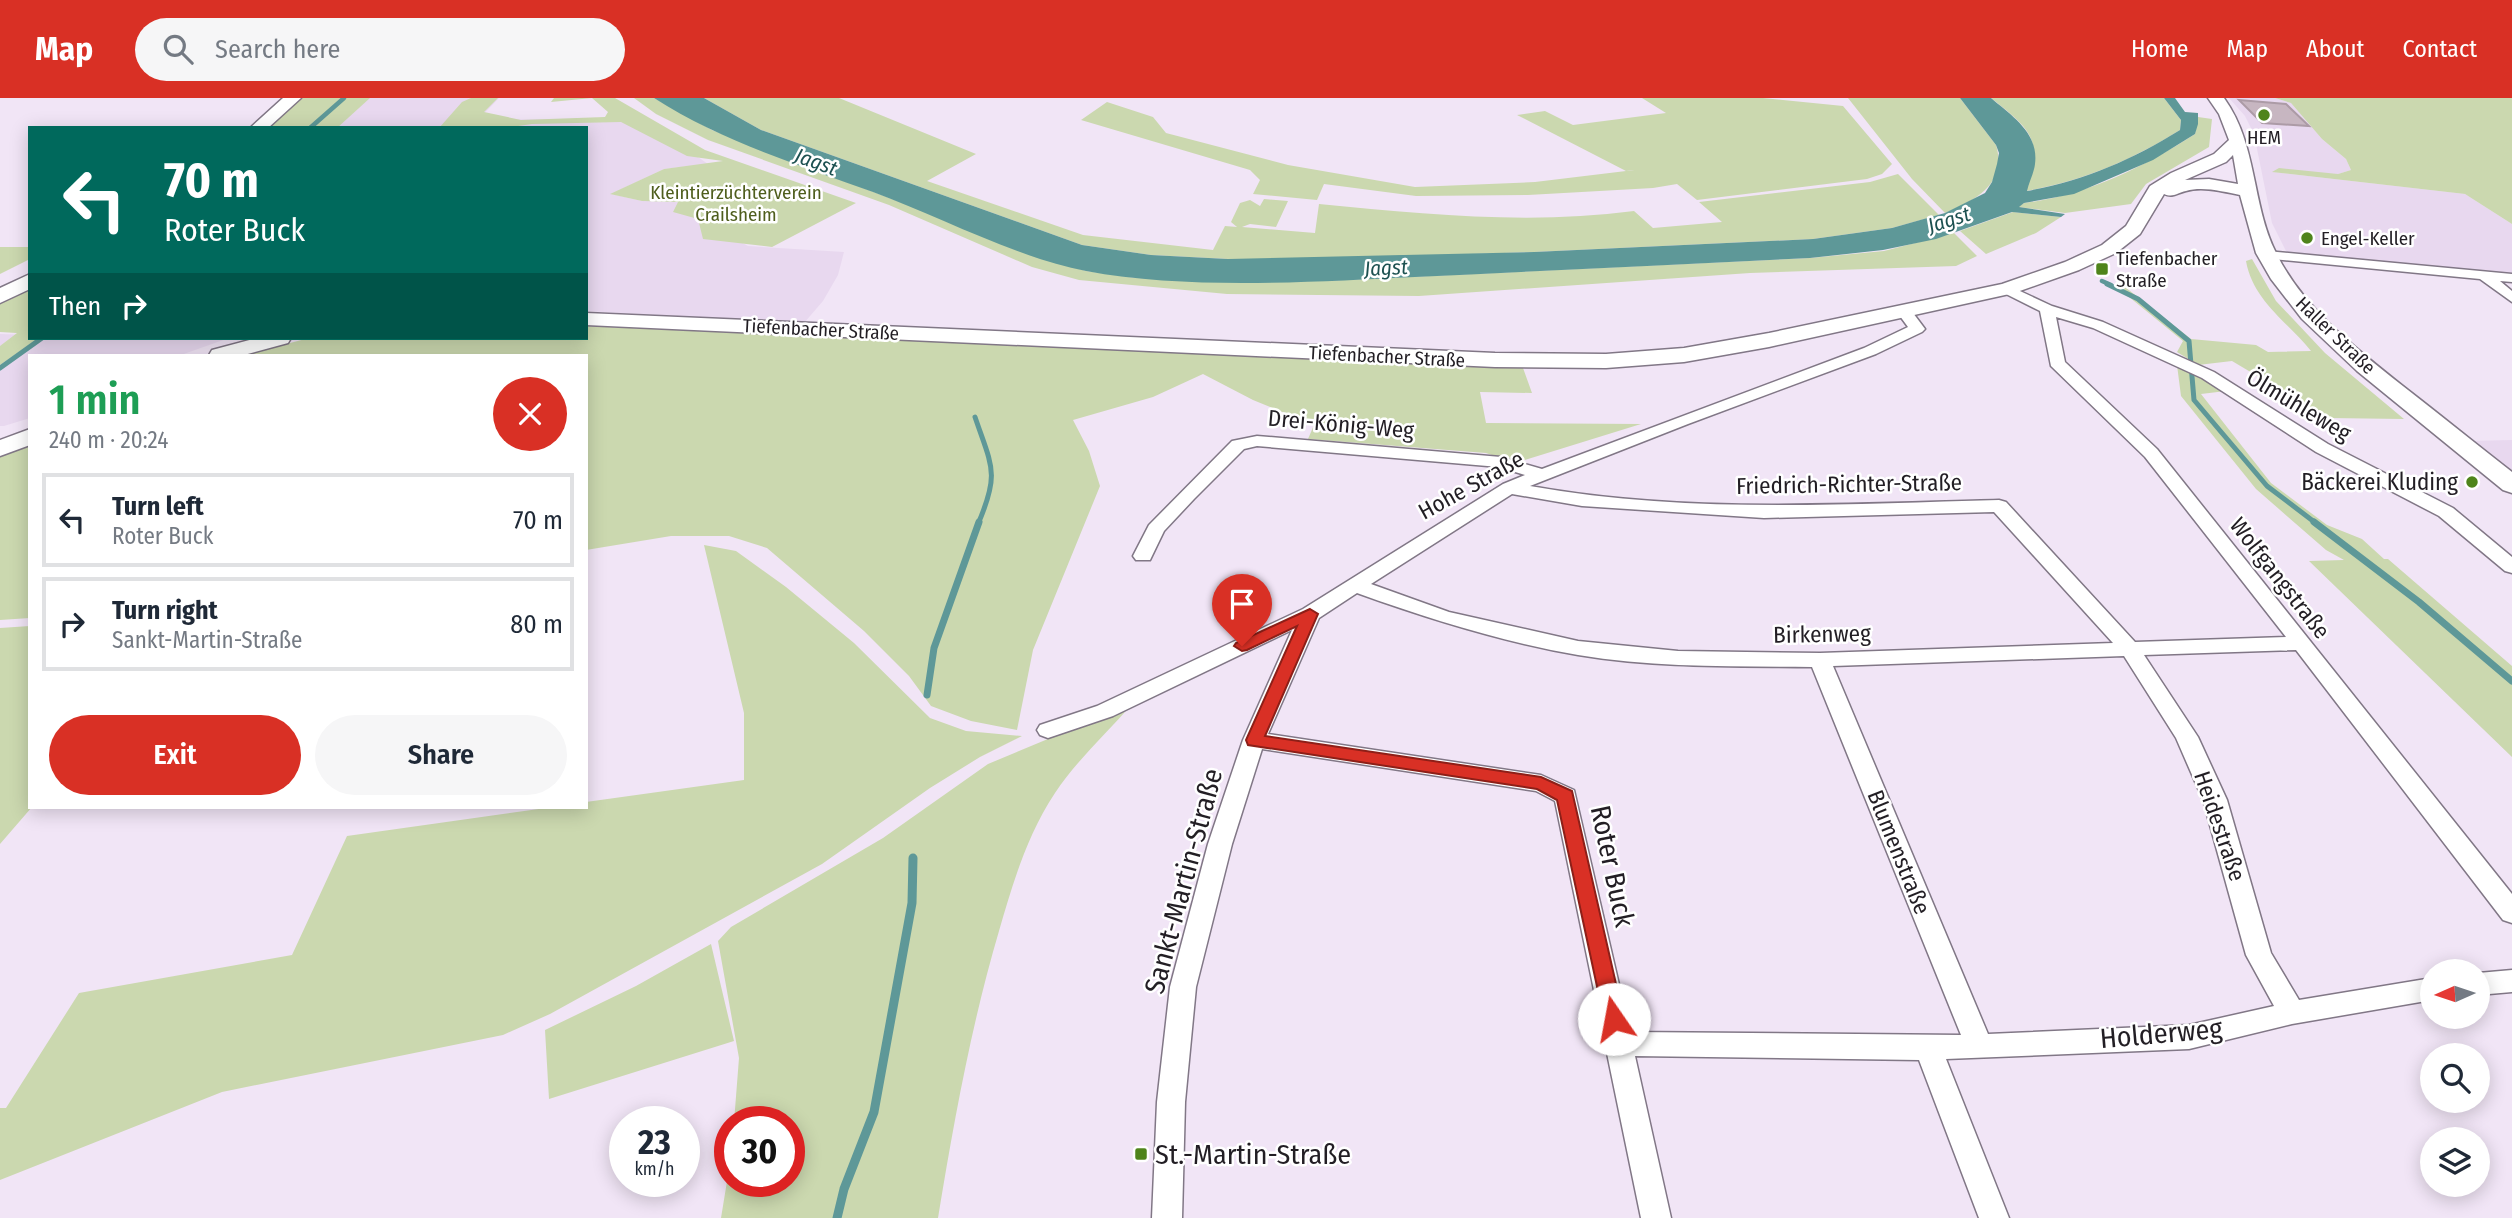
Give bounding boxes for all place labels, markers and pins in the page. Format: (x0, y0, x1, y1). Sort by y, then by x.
marker: HEM (2256, 107, 2272, 123)
place label: HEM (2247, 126, 2281, 149)
place label: Engel-Keller (2321, 227, 2415, 250)
marker: Engel-Keller (2299, 230, 2315, 246)
place label: Tiefenbacher Straße (2116, 247, 2218, 292)
marker: Tiefenbacher Straße (2094, 261, 2110, 277)
place label: Bäckerei Kluding (2301, 468, 2458, 496)
marker: Bäckerei Kluding (2464, 474, 2480, 490)
pin (1212, 574, 1272, 646)
place label: St.-Martin-Straße (1155, 1138, 1351, 1171)
marker: St.-Martin-Straße (1133, 1146, 1149, 1162)

